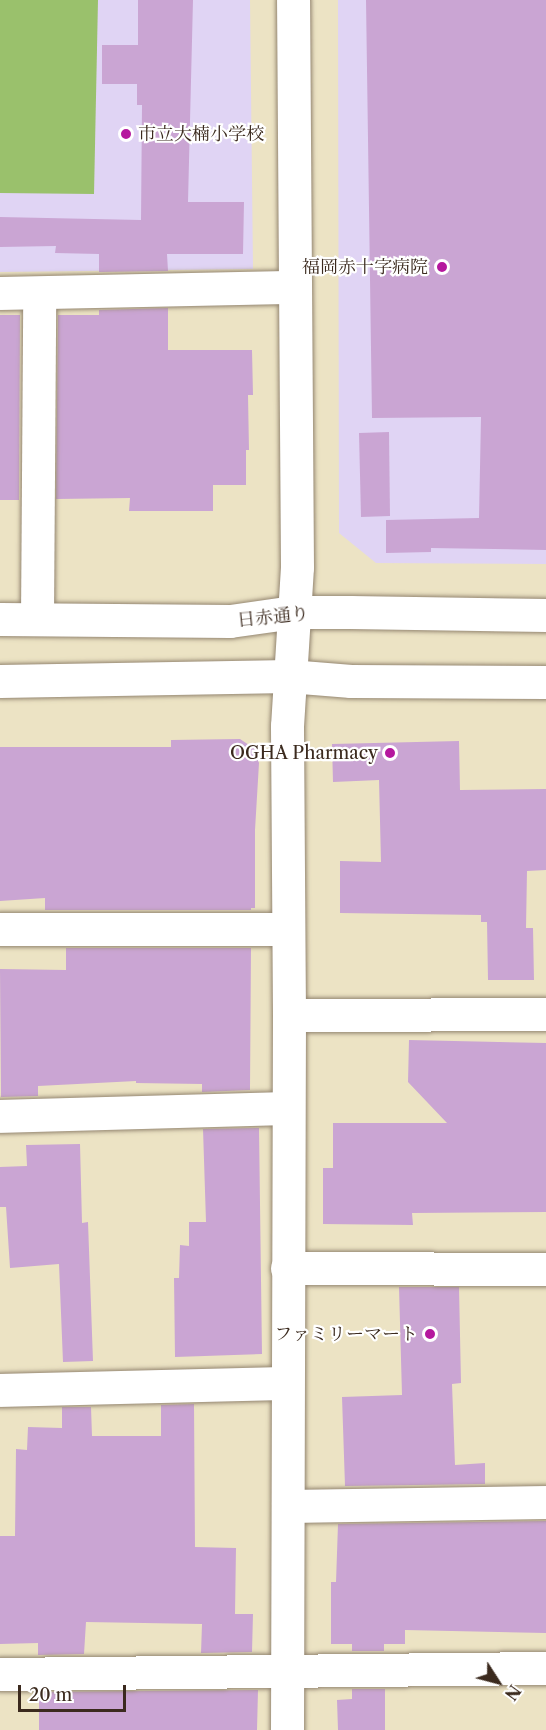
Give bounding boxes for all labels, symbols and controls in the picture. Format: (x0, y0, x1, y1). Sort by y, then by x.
place label: 市立大楠小学校 (138, 123, 264, 145)
marker: 市立大楠小学校 (119, 127, 133, 141)
place label: 福岡赤十字病院 (302, 256, 428, 278)
marker: 福岡赤十字病院 (433, 258, 451, 276)
street label: 日赤通り (236, 602, 310, 632)
place label: OGHA Pharmacy (229, 742, 378, 764)
marker: OGHA Pharmacy (383, 746, 397, 760)
place label: ファミリーマート (274, 1323, 418, 1345)
marker: ファミリーマート (423, 1327, 437, 1341)
north arrow (468, 1652, 528, 1712)
scale bar (21, 1673, 129, 1711)
text: N (500, 1681, 525, 1704)
text: 20 m (29, 1684, 72, 1706)

